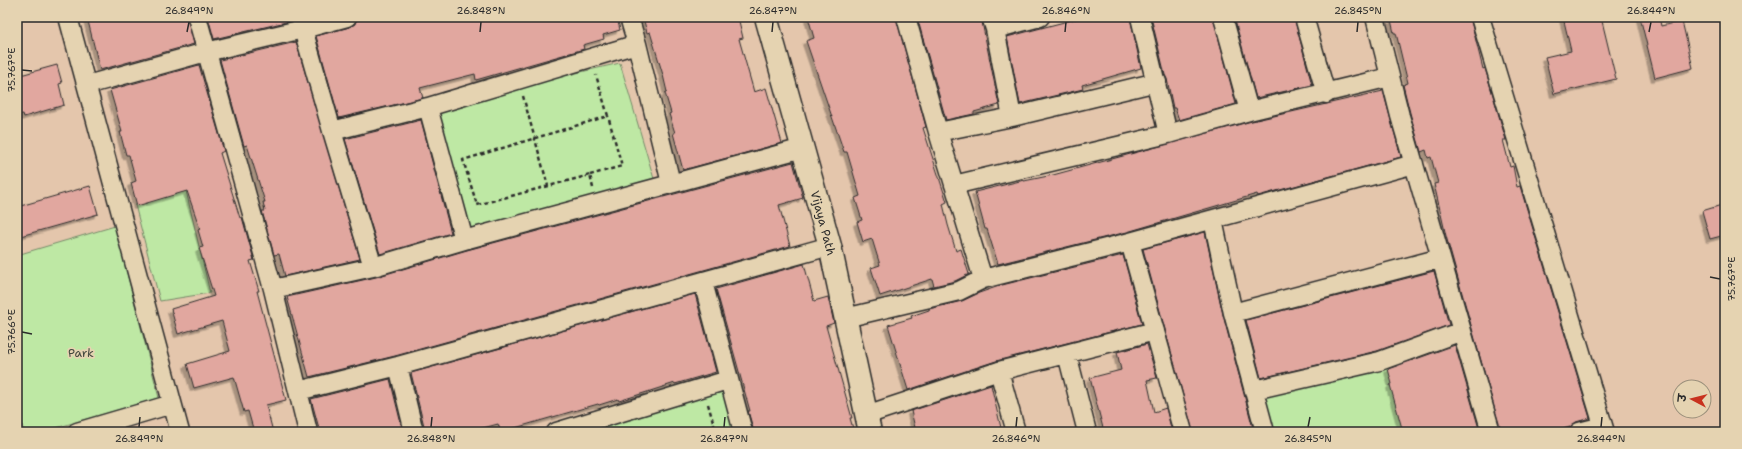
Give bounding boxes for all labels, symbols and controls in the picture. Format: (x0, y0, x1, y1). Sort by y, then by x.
text: 26.849°N (165, 4, 213, 17)
text: 26.848°N (457, 4, 505, 17)
text: 26.847°N (749, 4, 797, 17)
text: 26.846°N (1042, 4, 1090, 17)
text: 26.845°N (1334, 4, 1382, 17)
text: 26.844°N (1627, 4, 1675, 17)
text: 75.767°E (5, 47, 18, 93)
street label: Vijaya Path (807, 189, 839, 257)
text: 75.767°E (1725, 256, 1738, 302)
text: 75.766°E (5, 309, 18, 355)
park label: Park (68, 345, 94, 361)
north arrow (1672, 379, 1712, 419)
text: उ (1675, 392, 1691, 403)
text: 26.849°N (115, 432, 163, 445)
text: 26.848°N (407, 432, 455, 445)
text: 26.847°N (700, 432, 748, 445)
text: 26.846°N (992, 432, 1040, 445)
text: 26.845°N (1284, 432, 1332, 445)
text: 26.844°N (1577, 432, 1625, 445)

